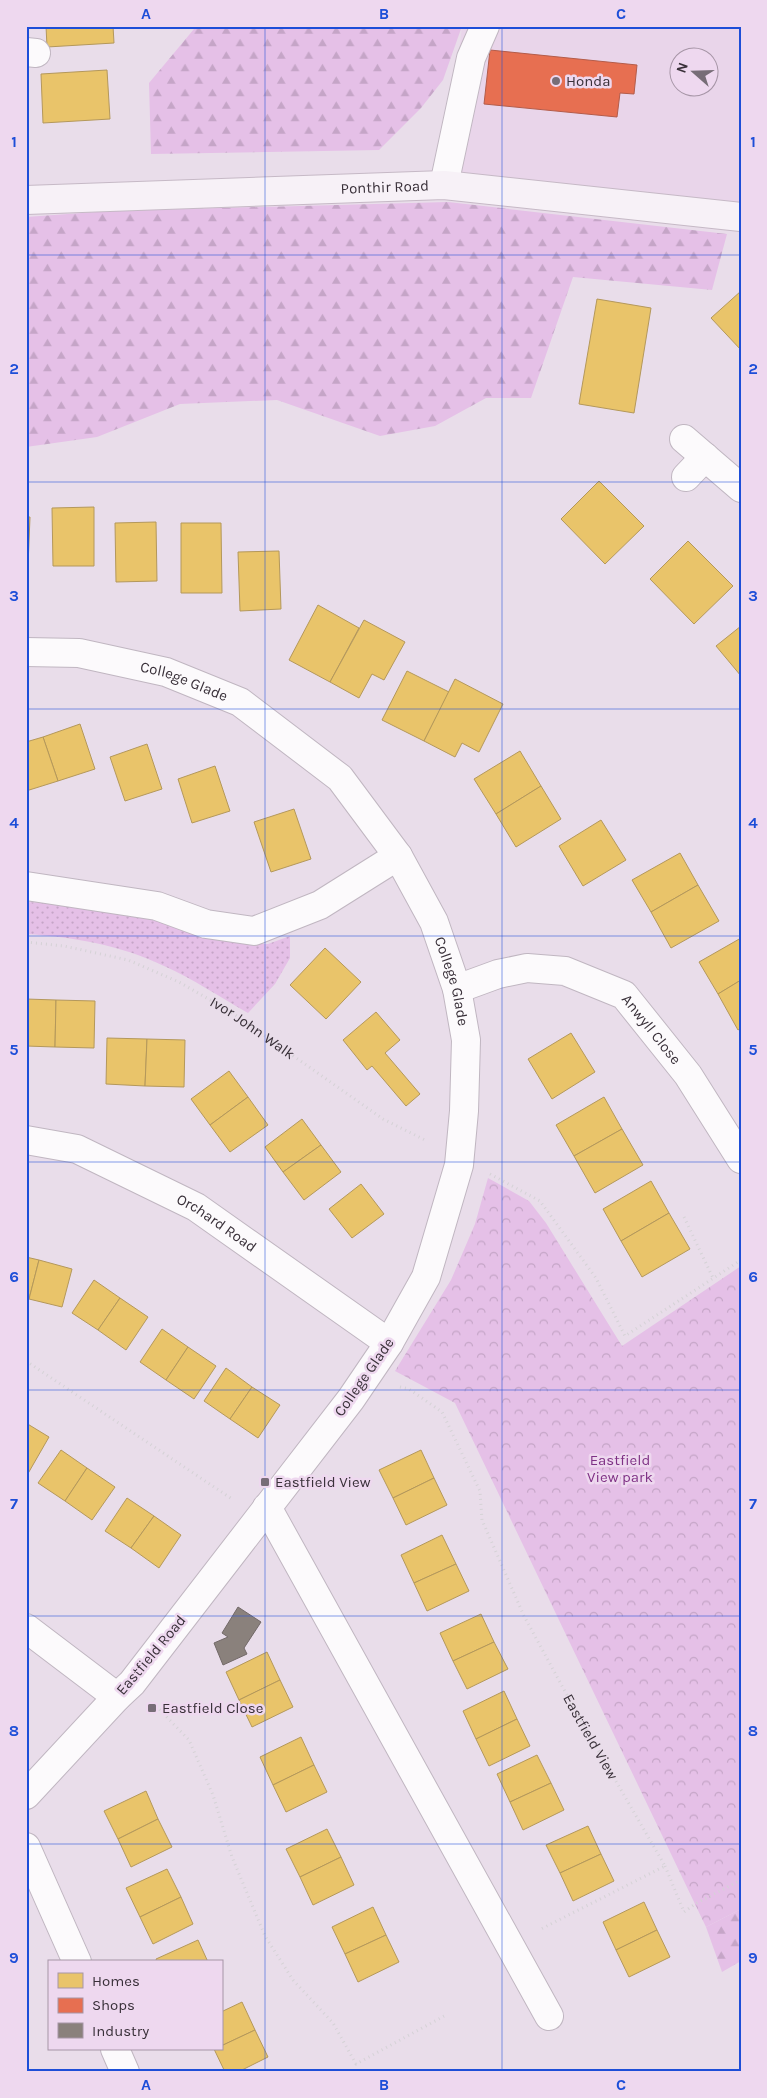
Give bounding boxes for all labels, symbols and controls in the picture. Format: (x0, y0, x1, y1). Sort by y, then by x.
text: A (141, 4, 151, 23)
text: B (379, 4, 389, 23)
text: C (616, 4, 626, 23)
north arrow (670, 48, 720, 98)
text: N (673, 60, 692, 75)
place label: Honda (566, 72, 610, 90)
marker: Honda (550, 75, 562, 87)
text: 1 (11, 132, 17, 151)
text: 1 (750, 132, 756, 151)
street label: Ponthir Road (340, 177, 429, 198)
text: 2 (9, 359, 19, 378)
text: 2 (748, 359, 758, 378)
text: 3 (9, 586, 19, 605)
text: 3 (748, 586, 758, 605)
street label: College Glade (139, 658, 230, 705)
text: 4 (9, 813, 19, 832)
text: 4 (748, 813, 758, 832)
street label: College Glade (431, 934, 472, 1027)
street label: Anwyll Close (618, 991, 685, 1068)
street label: Ivor John Walk (207, 993, 298, 1063)
text: 5 (9, 1040, 19, 1059)
text: 5 (748, 1040, 758, 1059)
street label: Orchard Road (174, 1190, 260, 1256)
text: 6 (9, 1267, 19, 1286)
text: 6 (748, 1267, 758, 1286)
street label: College Glade (330, 1334, 398, 1420)
park label: Eastfield View park (587, 1451, 653, 1486)
place label: Eastfield View (275, 1473, 371, 1491)
marker: Eastfield View (259, 1476, 271, 1488)
text: 7 (10, 1494, 18, 1513)
text: 7 (749, 1494, 757, 1513)
street label: Eastfield Road (112, 1611, 190, 1699)
street label: Eastfield View (559, 1691, 622, 1783)
place label: Eastfield Close (162, 1699, 263, 1717)
marker: Eastfield Close (146, 1702, 158, 1714)
text: 8 (9, 1721, 19, 1740)
text: 8 (748, 1721, 758, 1740)
text: 9 (9, 1948, 19, 1967)
text: 9 (748, 1948, 758, 1967)
legend (48, 1960, 222, 2050)
text: Homes (92, 1972, 140, 1990)
text: Shops (92, 1996, 135, 2014)
text: Industry (92, 2022, 149, 2040)
text: A (141, 2075, 151, 2094)
text: B (379, 2075, 389, 2094)
text: C (616, 2075, 626, 2094)

